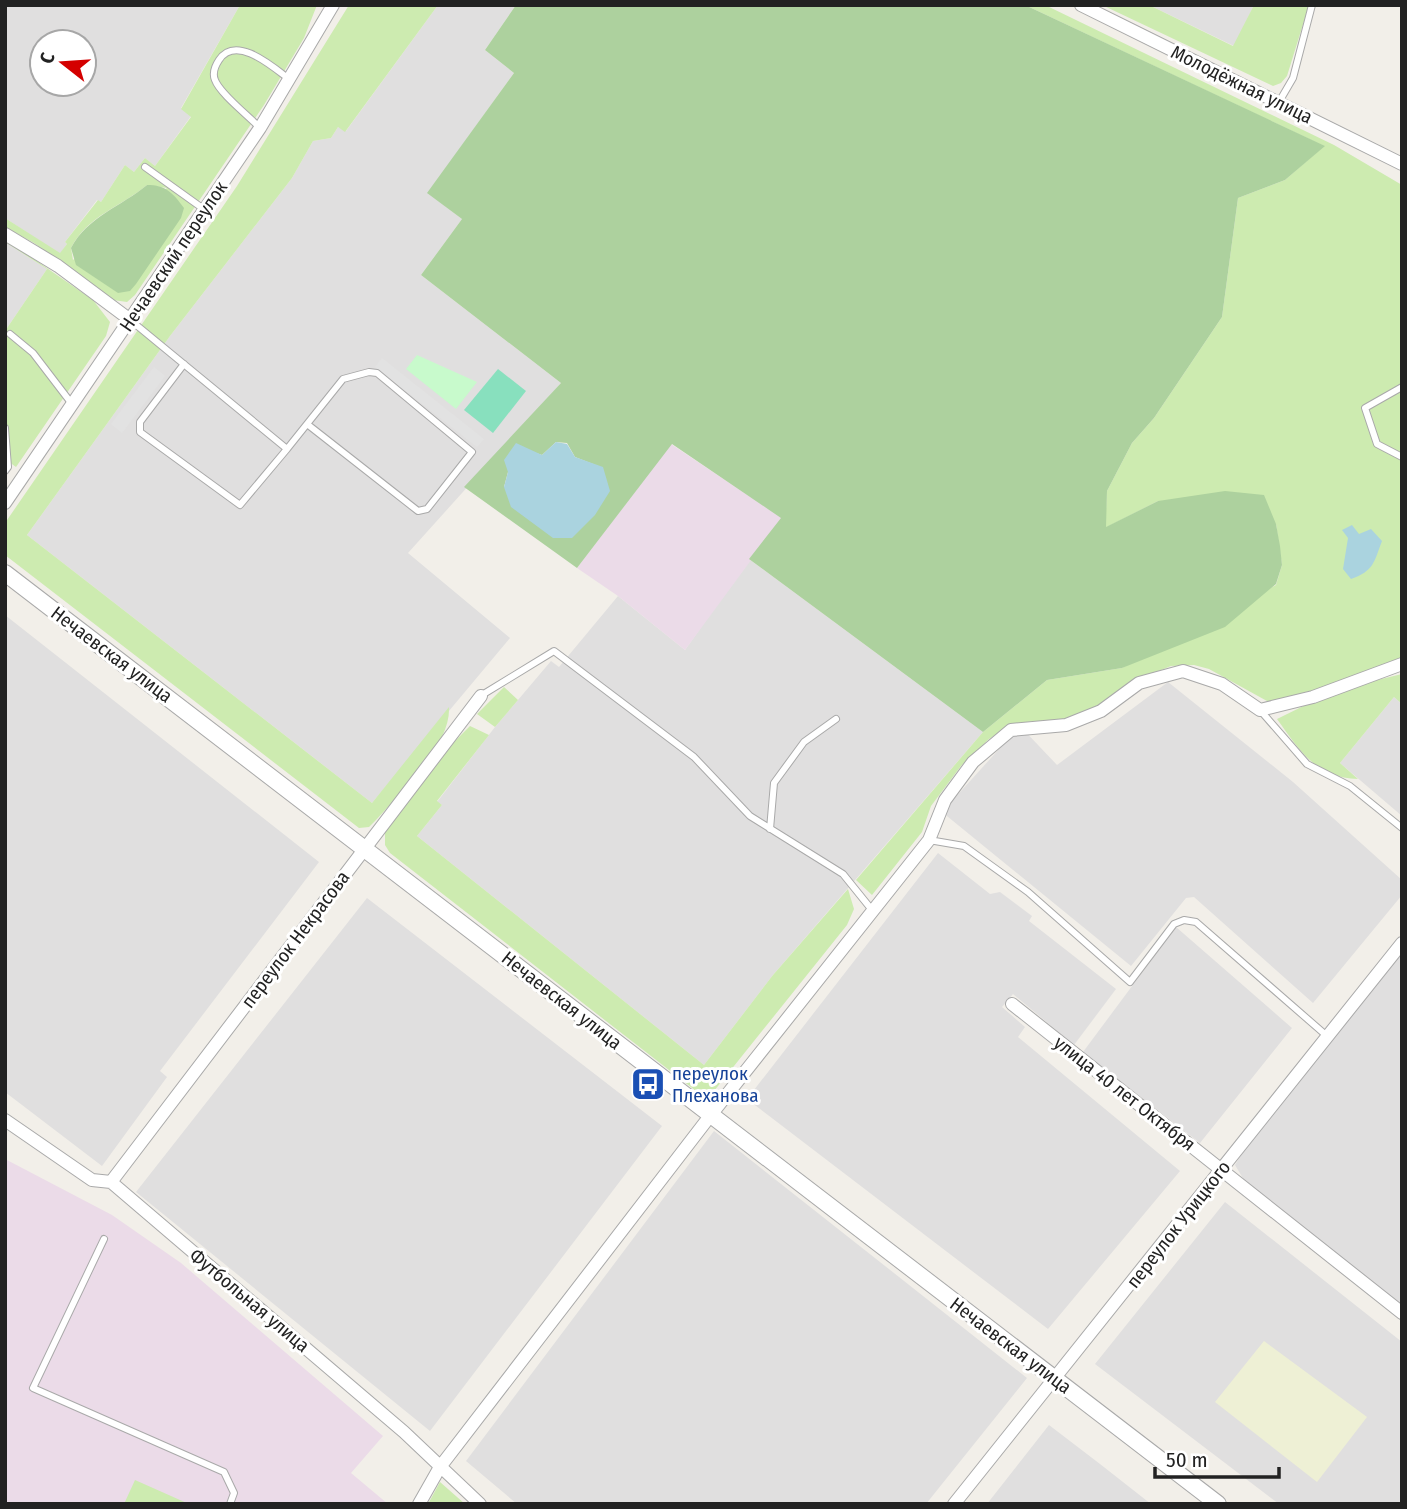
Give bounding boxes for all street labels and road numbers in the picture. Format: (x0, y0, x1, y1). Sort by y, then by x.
street label: Молодёжная улица (1167, 40, 1316, 129)
street label: Нечаевский переулок (115, 177, 232, 336)
street label: Нечаевская улица (46, 601, 177, 708)
street label: переулок Некрасова (236, 866, 354, 1012)
street label: Нечаевская улица (497, 946, 626, 1054)
street label: улица 40 лет Октября (1049, 1031, 1200, 1156)
street label: переулок Урицкого (1121, 1156, 1235, 1293)
street label: Футбольная улица (185, 1244, 314, 1357)
street label: Нечаевская улица (945, 1292, 1076, 1399)

